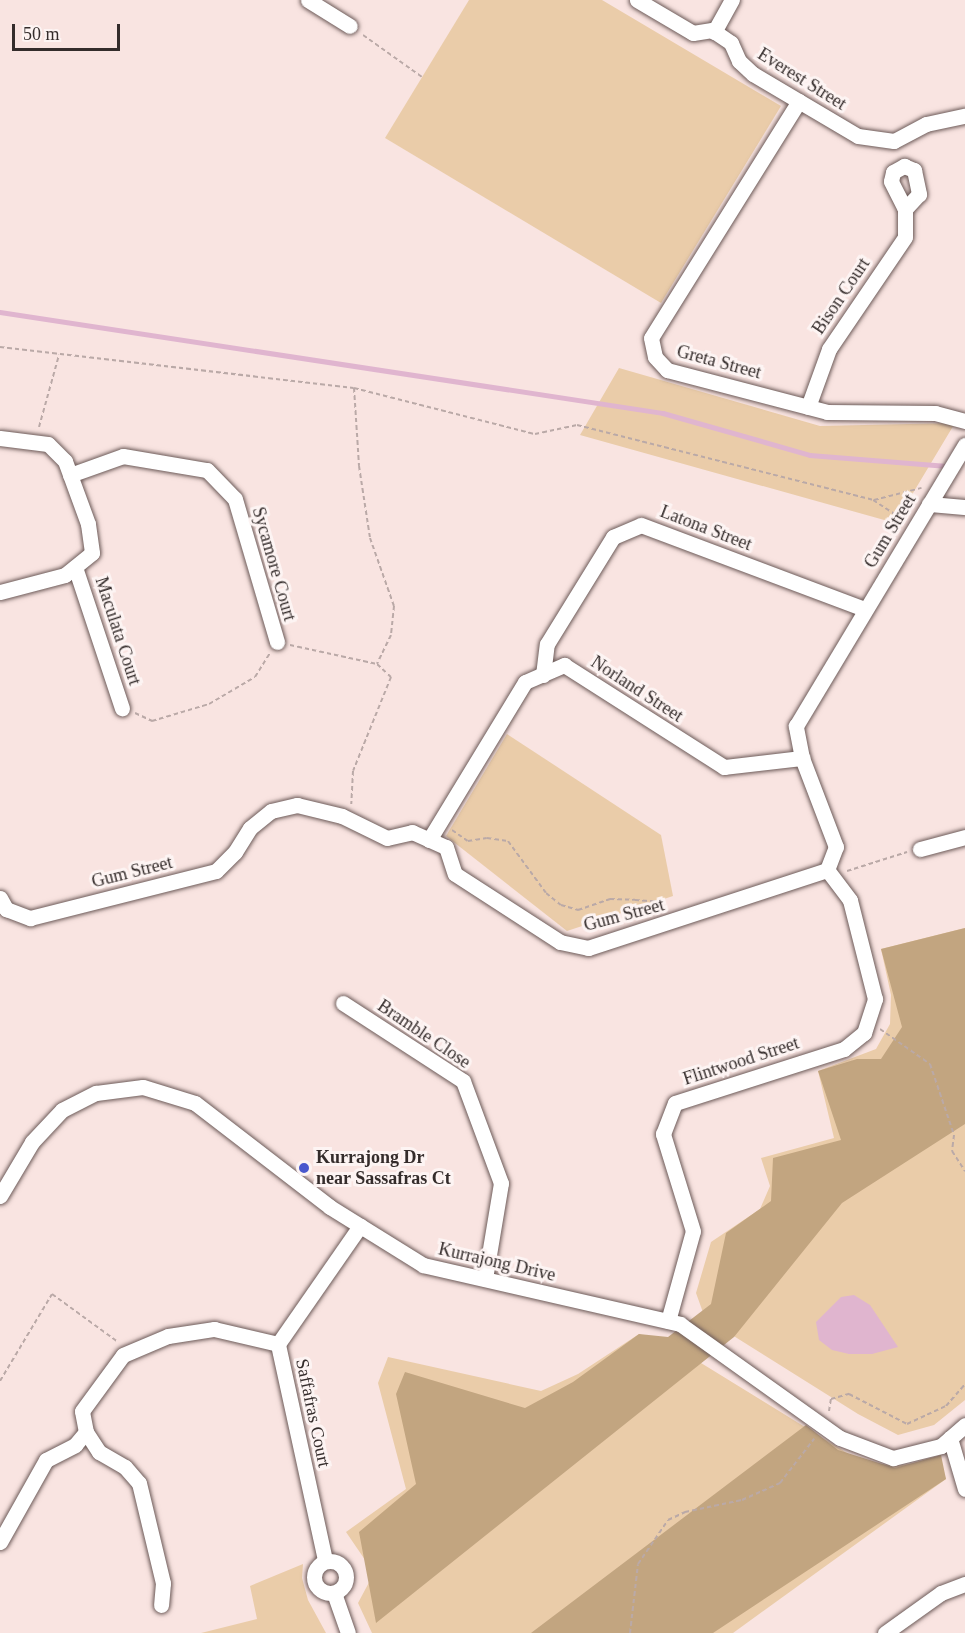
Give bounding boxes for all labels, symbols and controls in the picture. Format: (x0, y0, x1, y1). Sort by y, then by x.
scale bar (15, 12, 123, 50)
text: 50 m (23, 24, 60, 44)
street label: Everest Street (754, 43, 850, 115)
street label: Bison Court (808, 254, 874, 338)
street label: Greta Street (674, 340, 764, 384)
street label: Gum Street (860, 490, 920, 572)
street label: Latona Street (657, 501, 755, 555)
street label: Sycamore Court (247, 505, 301, 623)
street label: Maculata Court (90, 574, 146, 688)
street label: Norland Street (587, 651, 687, 727)
street label: Gum Street (89, 852, 175, 892)
street label: Gum Street (581, 894, 667, 936)
street label: Bramble Close (373, 995, 475, 1073)
street label: Flintwood Street (680, 1032, 802, 1090)
place label: Kurrajong Dr near Sassafras Ct (316, 1147, 451, 1190)
marker: Kurrajong Dr near Sassafras Ct (297, 1161, 311, 1175)
street label: Kurrajong Drive (436, 1238, 558, 1286)
street label: Saffafras Court (291, 1357, 335, 1469)

